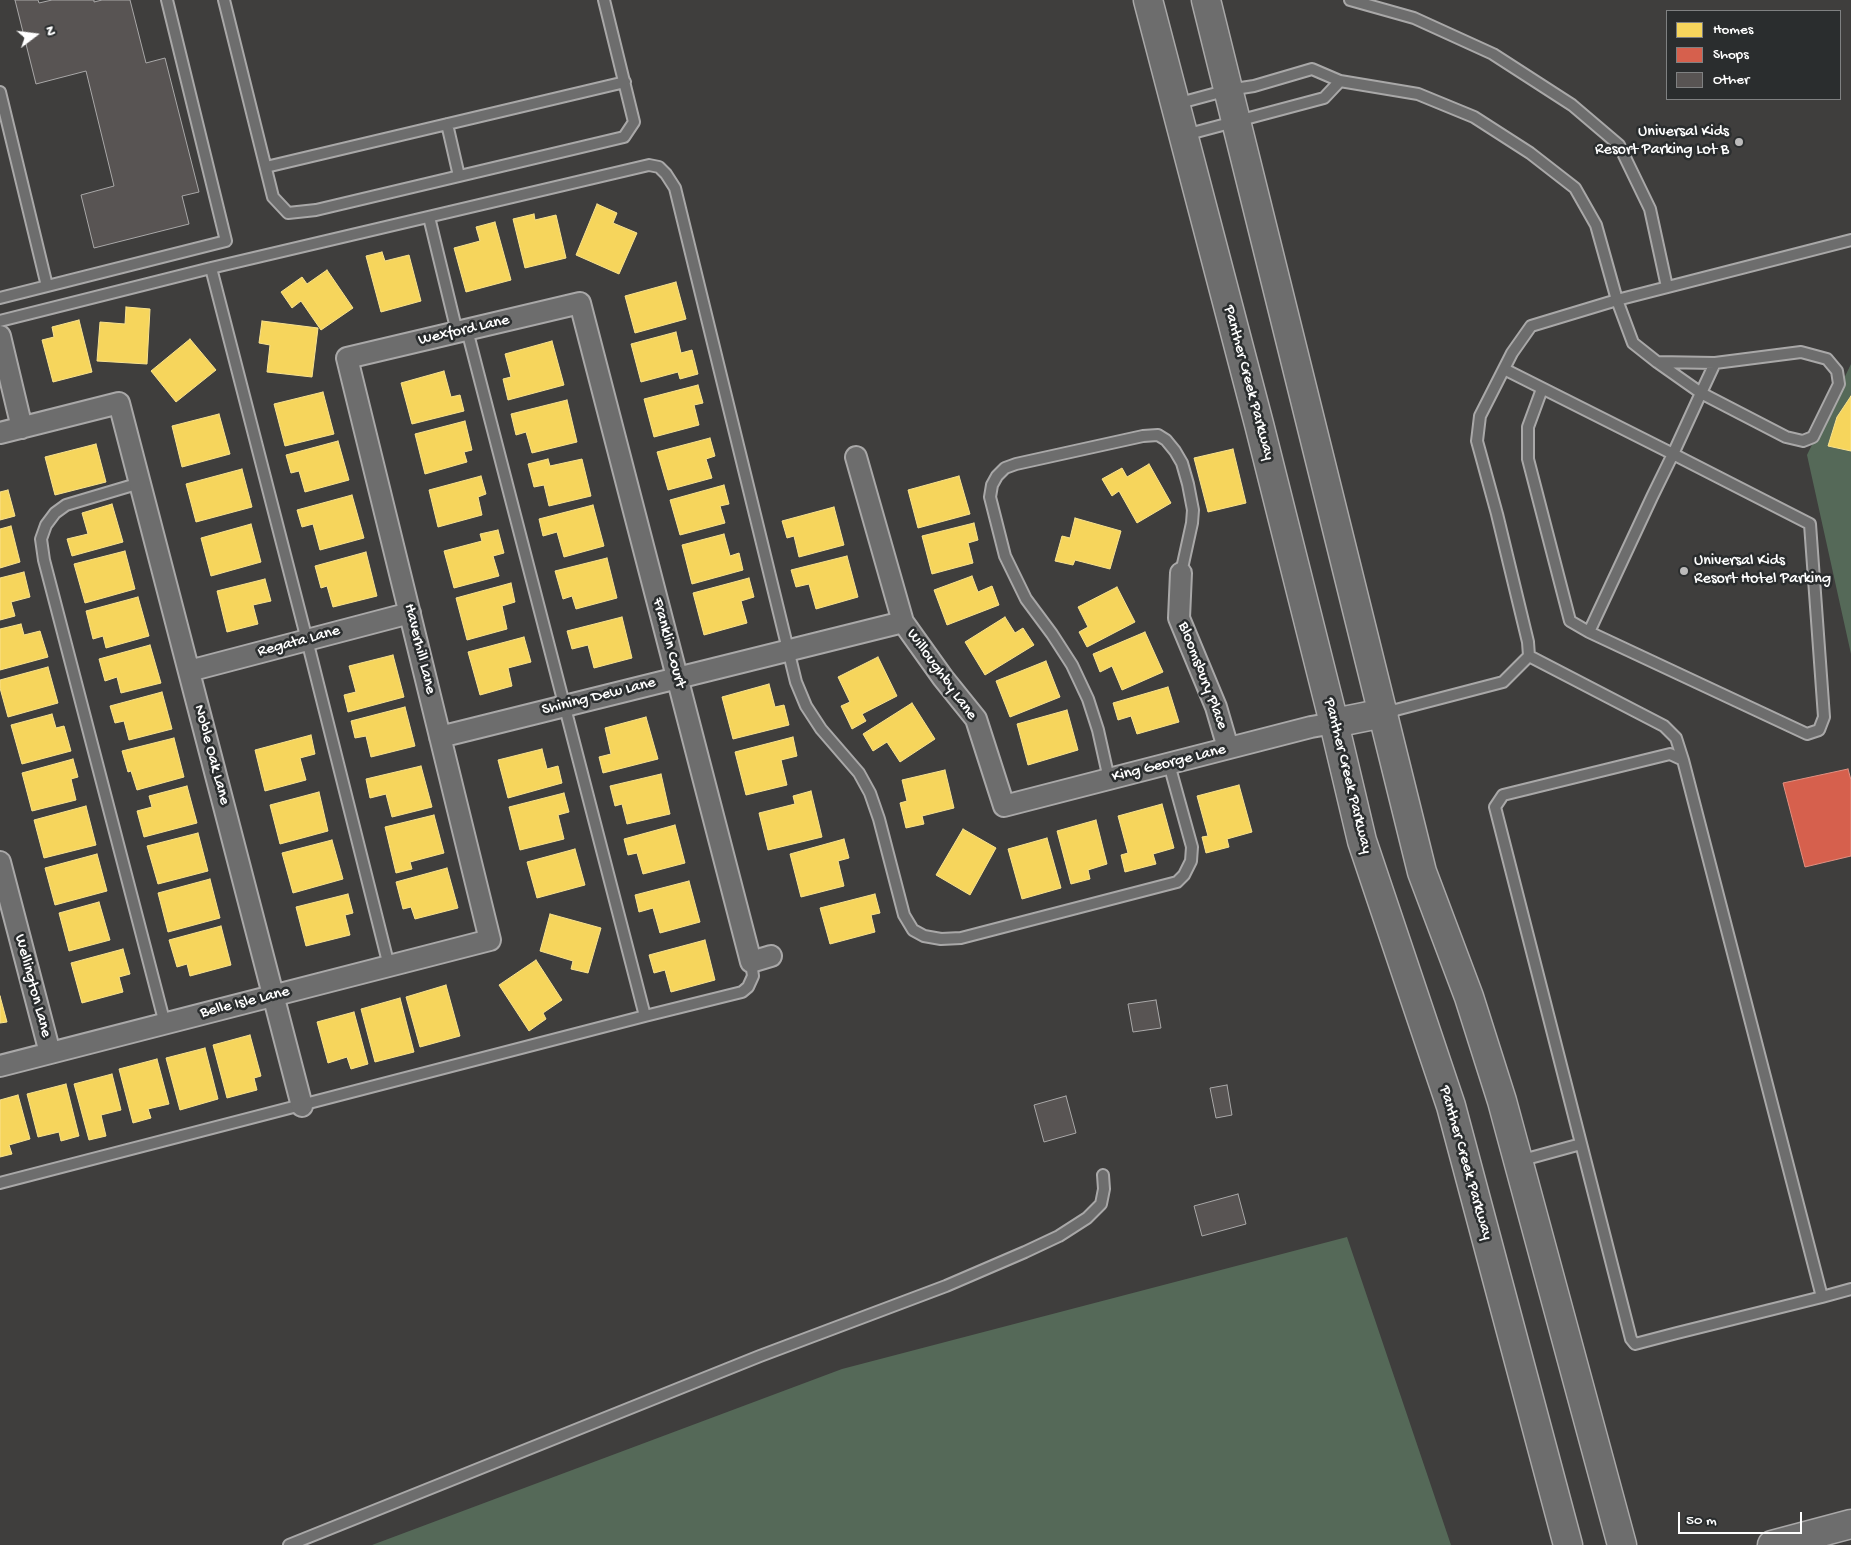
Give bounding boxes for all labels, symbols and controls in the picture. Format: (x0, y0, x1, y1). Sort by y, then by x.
north arrow (10, 10, 60, 60)
legend (1666, 10, 1841, 100)
text: Homes (1713, 21, 1753, 39)
text: N (41, 24, 59, 38)
text: Shops (1713, 46, 1749, 64)
text: Other (1713, 71, 1749, 89)
place label: Universal Kids Resort Parking Lot B (1595, 123, 1729, 161)
marker: Universal Kids Resort Parking Lot B (1733, 136, 1745, 148)
street label: Panther Creek Parkway (1218, 303, 1278, 463)
street label: Wexford Lane (417, 311, 511, 351)
place label: Universal Kids Resort Hotel Parking (1694, 552, 1831, 590)
marker: Universal Kids Resort Hotel Parking (1678, 565, 1690, 577)
street label: Franklin Court (647, 596, 689, 690)
street label: Haverhill Lane (398, 602, 440, 696)
street label: Bloomsbury Place (1173, 619, 1231, 733)
street label: Regata Lane (256, 622, 342, 662)
street label: Willoughby Lane (901, 626, 981, 724)
street label: Shining Dew Lane (540, 674, 658, 720)
street label: Panther Creek Parkway (1318, 696, 1376, 856)
street label: Noble Oak Lane (188, 703, 234, 807)
street label: King George Lane (1110, 741, 1228, 787)
street label: Wellington Lane (9, 932, 55, 1040)
street label: Belle Isle Lane (198, 983, 292, 1023)
street label: Panther Creek Parkway (1434, 1084, 1496, 1242)
scale bar (1681, 1502, 1805, 1534)
text: 50 m (1686, 1512, 1717, 1530)

